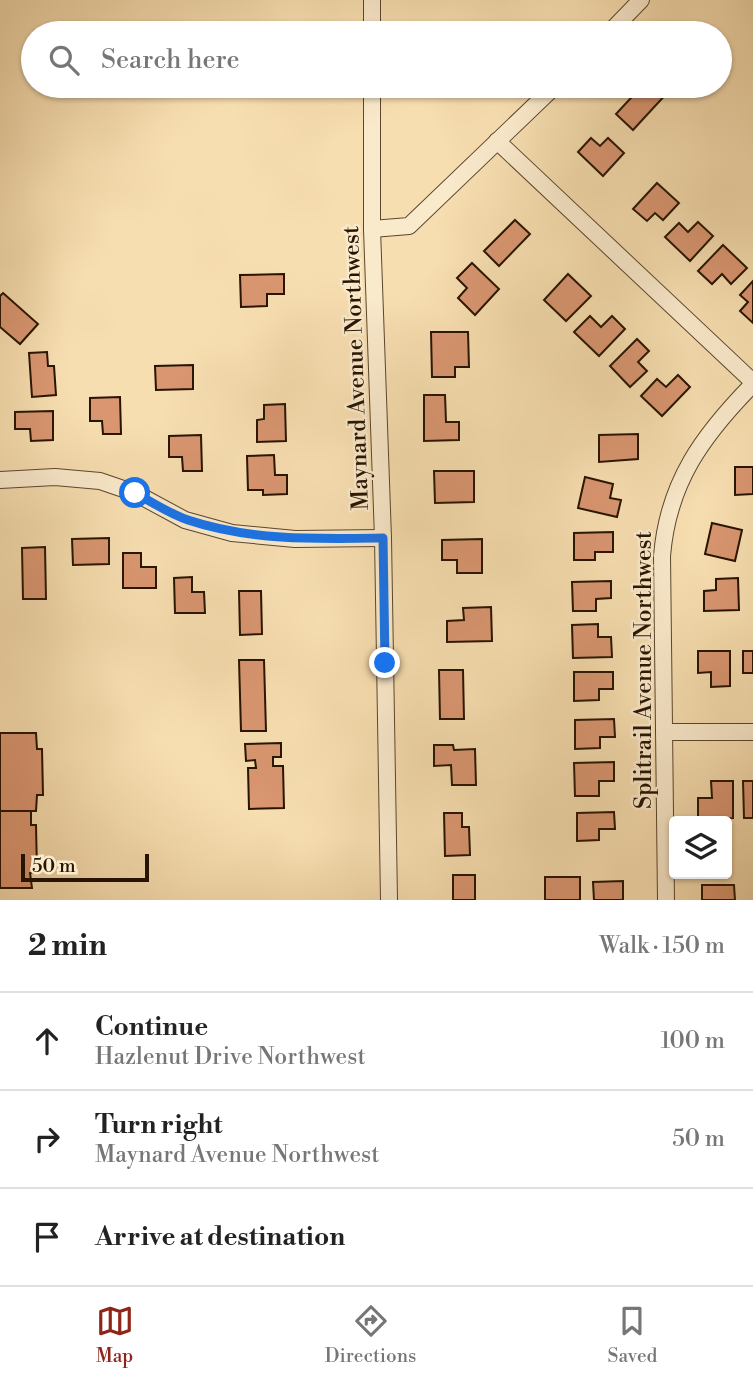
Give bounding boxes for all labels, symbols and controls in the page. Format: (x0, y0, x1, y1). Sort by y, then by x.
search box (21, 21, 732, 98)
icon: search (45, 41, 83, 79)
text: Search here (101, 44, 240, 76)
street label: Maynard Avenue Northwest (337, 225, 375, 511)
route start (119, 477, 150, 508)
street label: Splitrail Avenue Northwest (630, 531, 658, 809)
route end (369, 647, 400, 678)
map controls (669, 816, 732, 879)
button: layers (669, 816, 732, 879)
scale bar (21, 851, 149, 883)
text: 50 m (32, 854, 76, 878)
text: 2 min (28, 927, 107, 965)
text: Walk · 150 m (599, 932, 725, 960)
text: Continue (95, 1011, 208, 1043)
icon: ahead (28, 1022, 66, 1060)
text: 100 m (660, 1027, 725, 1055)
text: Hazlenut Drive Northwest (95, 1043, 366, 1071)
text: Turn right (95, 1109, 223, 1141)
icon: right (28, 1120, 66, 1158)
text: 50 m (672, 1125, 725, 1153)
text: Maynard Avenue Northwest (95, 1141, 380, 1169)
icon: arrive (28, 1218, 66, 1256)
text: Arrive at destination (95, 1221, 345, 1253)
tab: Map (96, 1302, 134, 1368)
tab: Directions (325, 1302, 416, 1368)
tab: Saved (608, 1302, 657, 1368)

